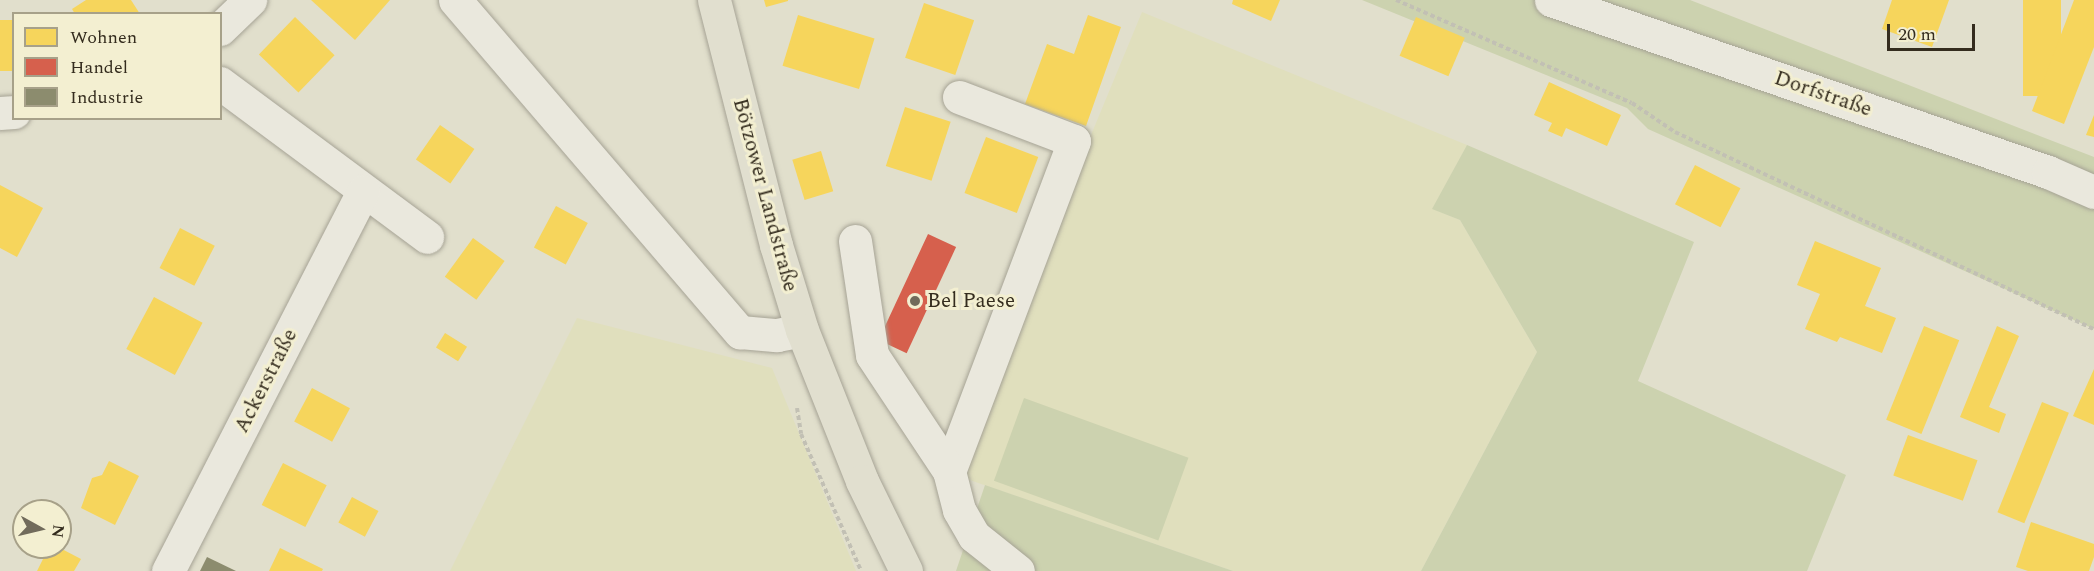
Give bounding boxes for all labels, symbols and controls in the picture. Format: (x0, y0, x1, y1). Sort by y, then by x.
legend (12, 12, 222, 120)
scale bar (1890, 12, 1978, 50)
text: 20 m (1898, 21, 1936, 48)
text: Wohnen (70, 24, 137, 51)
text: Handel (70, 54, 128, 81)
street label: Dorfstraße (1771, 66, 1875, 122)
text: Industrie (70, 84, 143, 111)
street label: Bötzower Landstraße (727, 95, 803, 295)
place label: Bel Paese (927, 288, 1015, 314)
marker: Bel Paese (908, 294, 922, 308)
street label: Ackerstraße (229, 325, 303, 437)
north arrow (12, 499, 72, 559)
text: N (45, 523, 71, 539)

